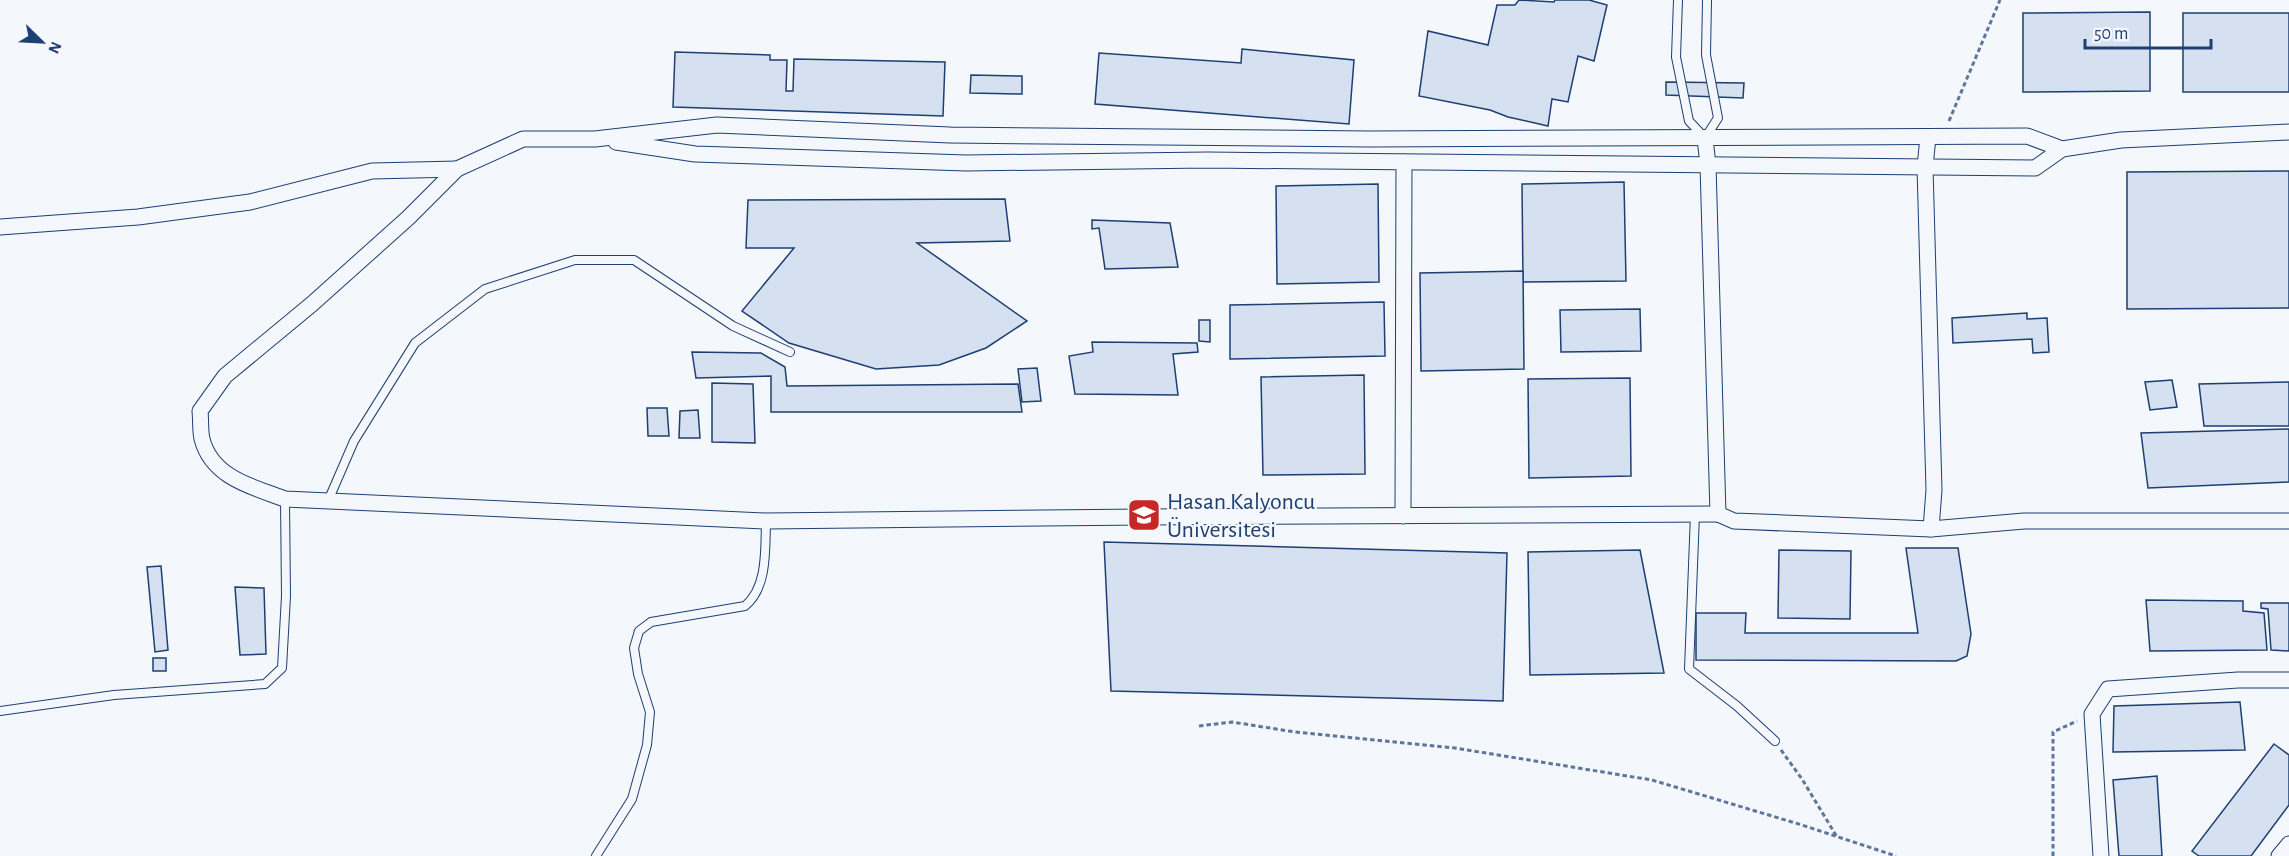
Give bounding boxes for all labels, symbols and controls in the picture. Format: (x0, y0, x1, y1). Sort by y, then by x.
north arrow (12, 12, 72, 72)
scale bar (2085, 12, 2211, 50)
text: 50 m (2094, 25, 2128, 43)
text: N (45, 39, 64, 56)
place label: Hasan Kalyoncu Üniversitesi (1167, 490, 1315, 542)
school or university icon: Hasan Kalyoncu Üniversitesi (1126, 497, 1162, 533)

